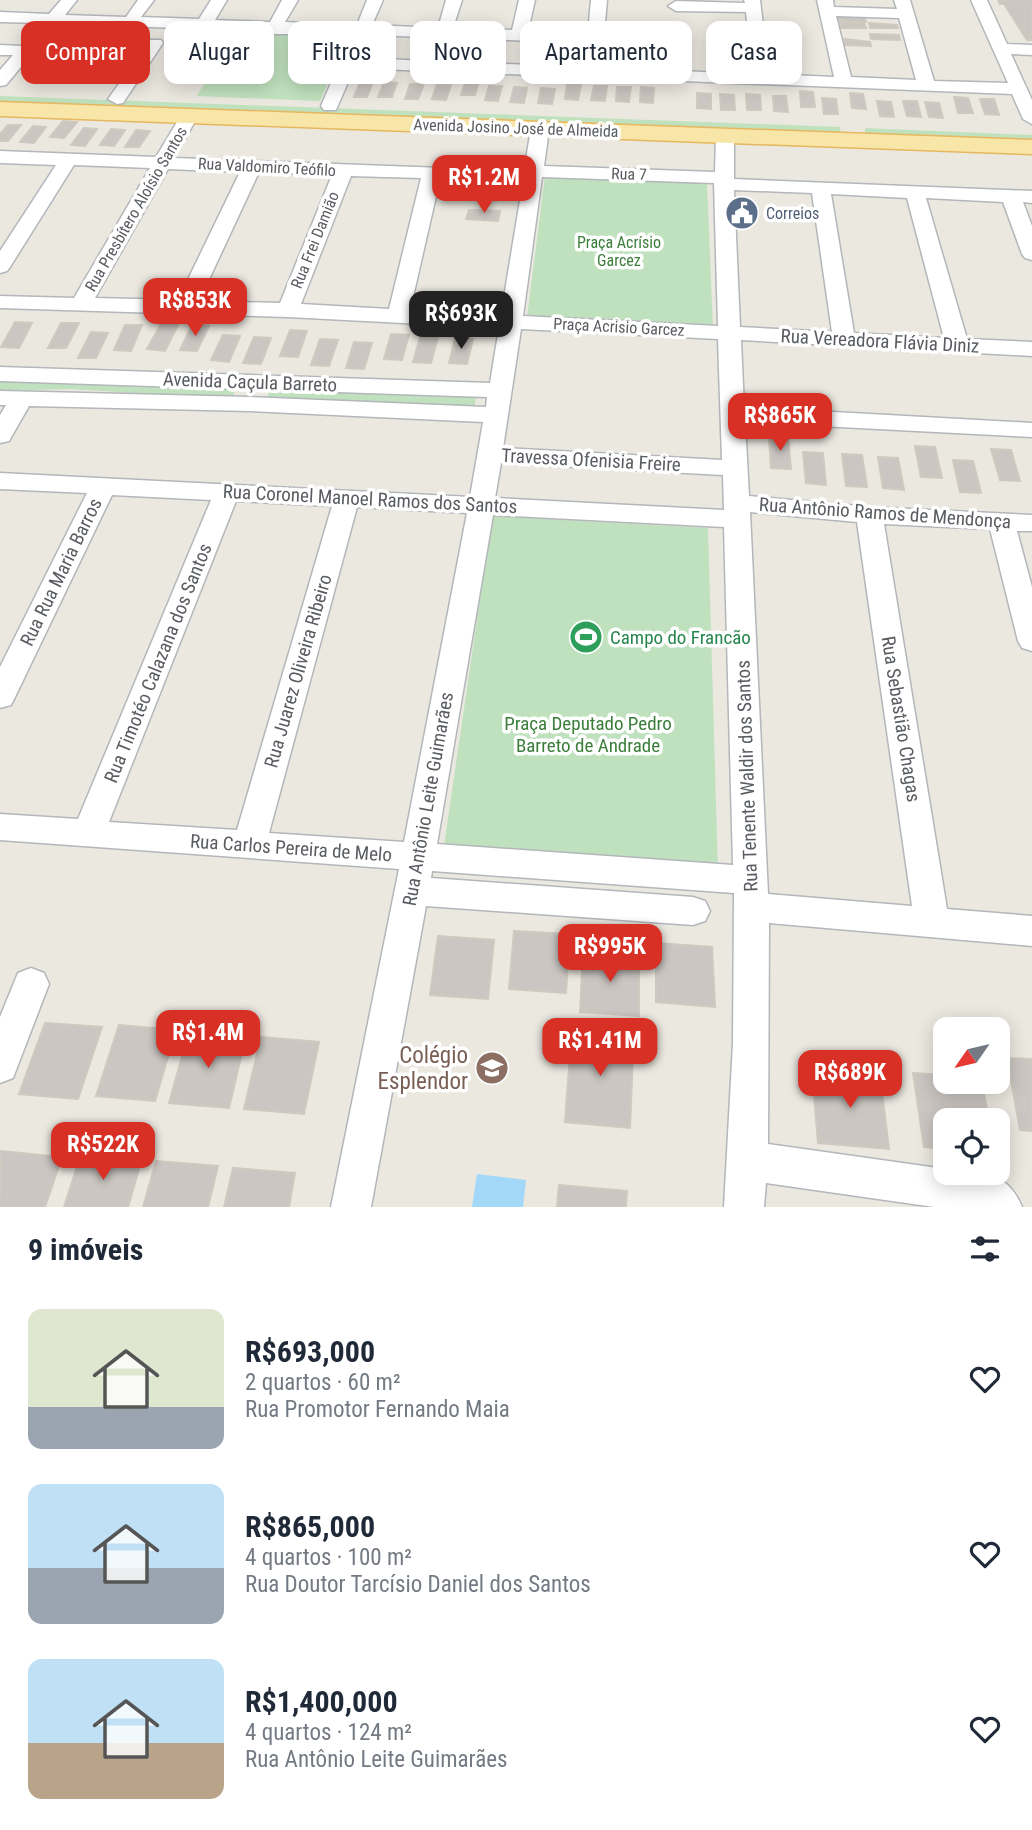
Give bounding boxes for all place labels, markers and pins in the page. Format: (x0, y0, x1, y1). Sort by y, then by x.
pin: R$1.2M (427, 156, 541, 215)
public building icon: Correios (723, 194, 761, 232)
place label: Correios (766, 204, 819, 223)
pin: R$853K (138, 278, 252, 338)
pin: R$693K (404, 292, 518, 351)
pin: R$865K (723, 393, 837, 453)
sports icon: Campo do Francão (567, 618, 605, 656)
place label: Campo do Francão (610, 626, 751, 649)
pin: R$995K (553, 925, 667, 984)
pin: R$1.4M (151, 1010, 265, 1070)
pin: R$1.41M (535, 1018, 665, 1078)
place label: Colégio Esplendor (378, 1042, 468, 1095)
school or university icon: Colégio Esplendor (473, 1049, 511, 1087)
pin: R$689K (793, 1050, 907, 1110)
pin: R$522K (46, 1122, 160, 1182)

